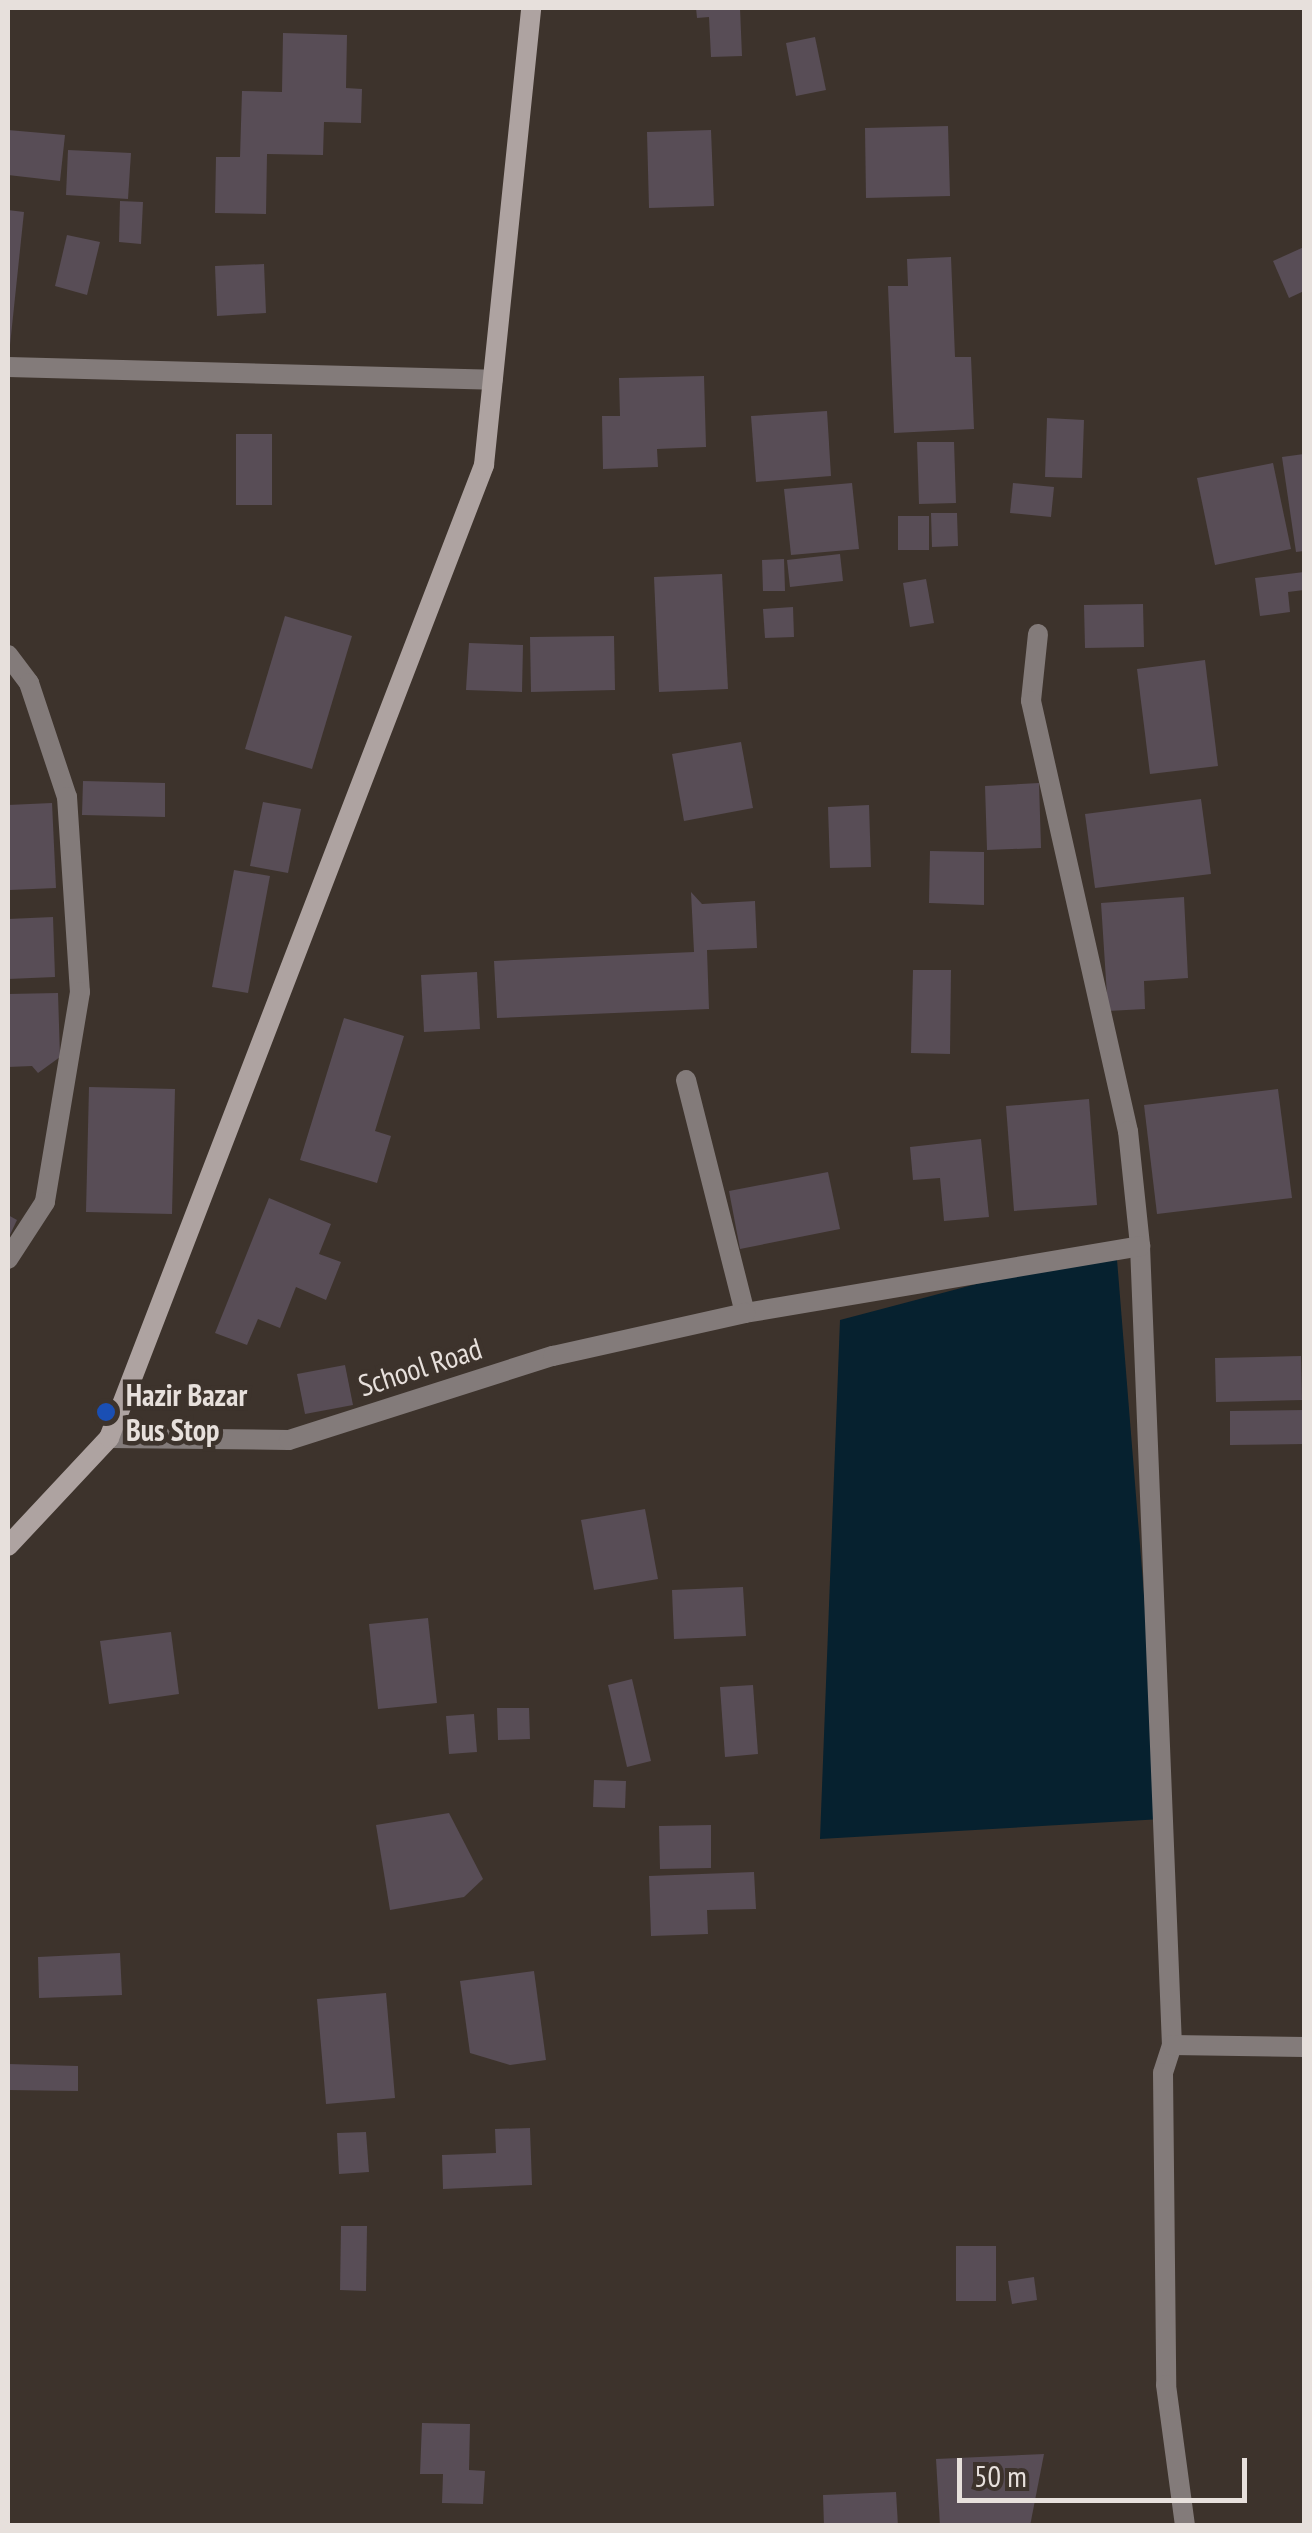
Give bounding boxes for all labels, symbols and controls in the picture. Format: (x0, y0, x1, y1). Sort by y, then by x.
street label: School Road (354, 1330, 486, 1404)
place label: Hazir Bazar Bus Stop (126, 1377, 247, 1448)
marker: Hazir Bazar Bus Stop (95, 1401, 117, 1423)
scale bar (962, 2438, 1252, 2500)
text: 50 m (974, 2456, 1027, 2495)

